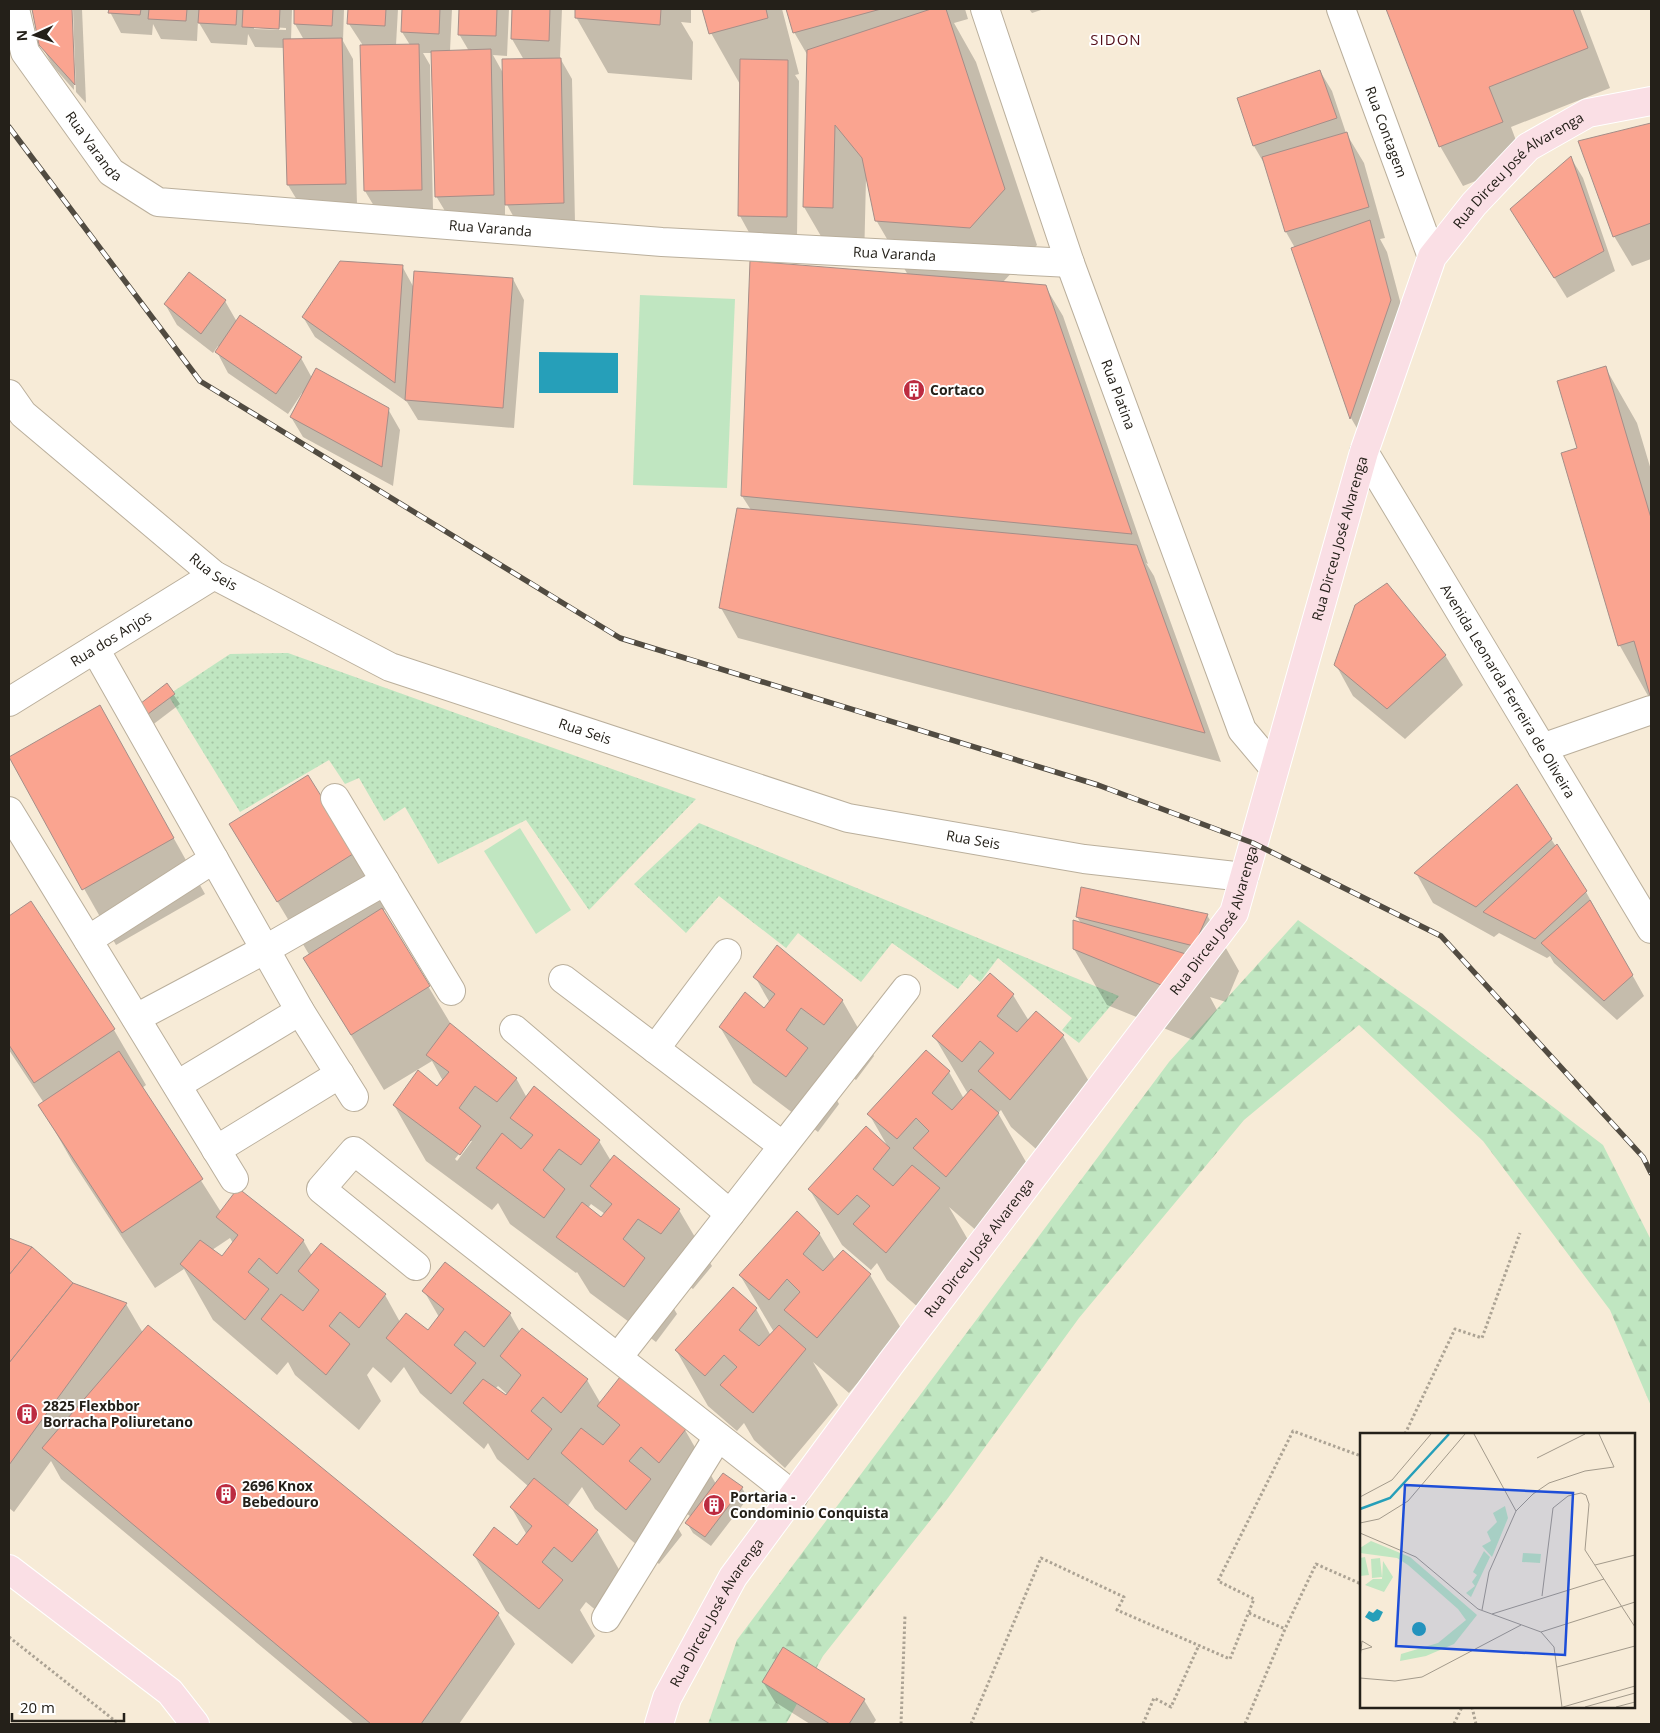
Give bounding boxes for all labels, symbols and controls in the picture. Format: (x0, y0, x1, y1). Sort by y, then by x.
north arrow (10, 10, 60, 60)
district label: SIDON (1090, 29, 1142, 49)
text: N (12, 30, 31, 42)
street label: Rua Contagem (1361, 84, 1412, 180)
street label: Rua Varanda (62, 107, 126, 185)
street label: Rua Dirceu José Alvarenga (1448, 107, 1587, 232)
street label: Rua Varanda (448, 215, 533, 241)
street label: Rua Varanda (853, 242, 937, 265)
street label: Rua Platina (1097, 357, 1140, 432)
building icon: Cortaco (902, 378, 926, 402)
place label: Cortaco (930, 380, 985, 399)
street label: Rua Dirceu José Alvarenga (1307, 454, 1371, 623)
street label: Rua Seis (186, 548, 241, 595)
street label: Avenida Leonarda Ferreira de Oliveira (1437, 580, 1580, 801)
street label: Rua dos Anjos (67, 606, 155, 671)
street label: Rua Seis (556, 713, 614, 748)
street label: Rua Seis (945, 825, 1002, 853)
street label: Rua Dirceu José Alvarenga (1165, 844, 1261, 999)
street label: Rua Dirceu José Alvarenga (919, 1174, 1038, 1321)
place label: 2825 Flexbbor Borracha Poliuretano (43, 1396, 193, 1431)
building icon: 2825 Flexbbor Borracha Poliuretano (15, 1402, 39, 1426)
inset map (1360, 1433, 1635, 1708)
place label: 2696 Knox Bebedouro (242, 1476, 319, 1511)
building icon: 2696 Knox Bebedouro (214, 1482, 238, 1506)
place label: Portaria - Condominio Conquista (730, 1487, 889, 1522)
building icon: Portaria - Condominio Conquista (702, 1493, 726, 1517)
street label: Rua Dirceu José Alvarenga (665, 1534, 768, 1690)
scale bar (12, 1690, 125, 1722)
text: 20 m (20, 1697, 55, 1717)

